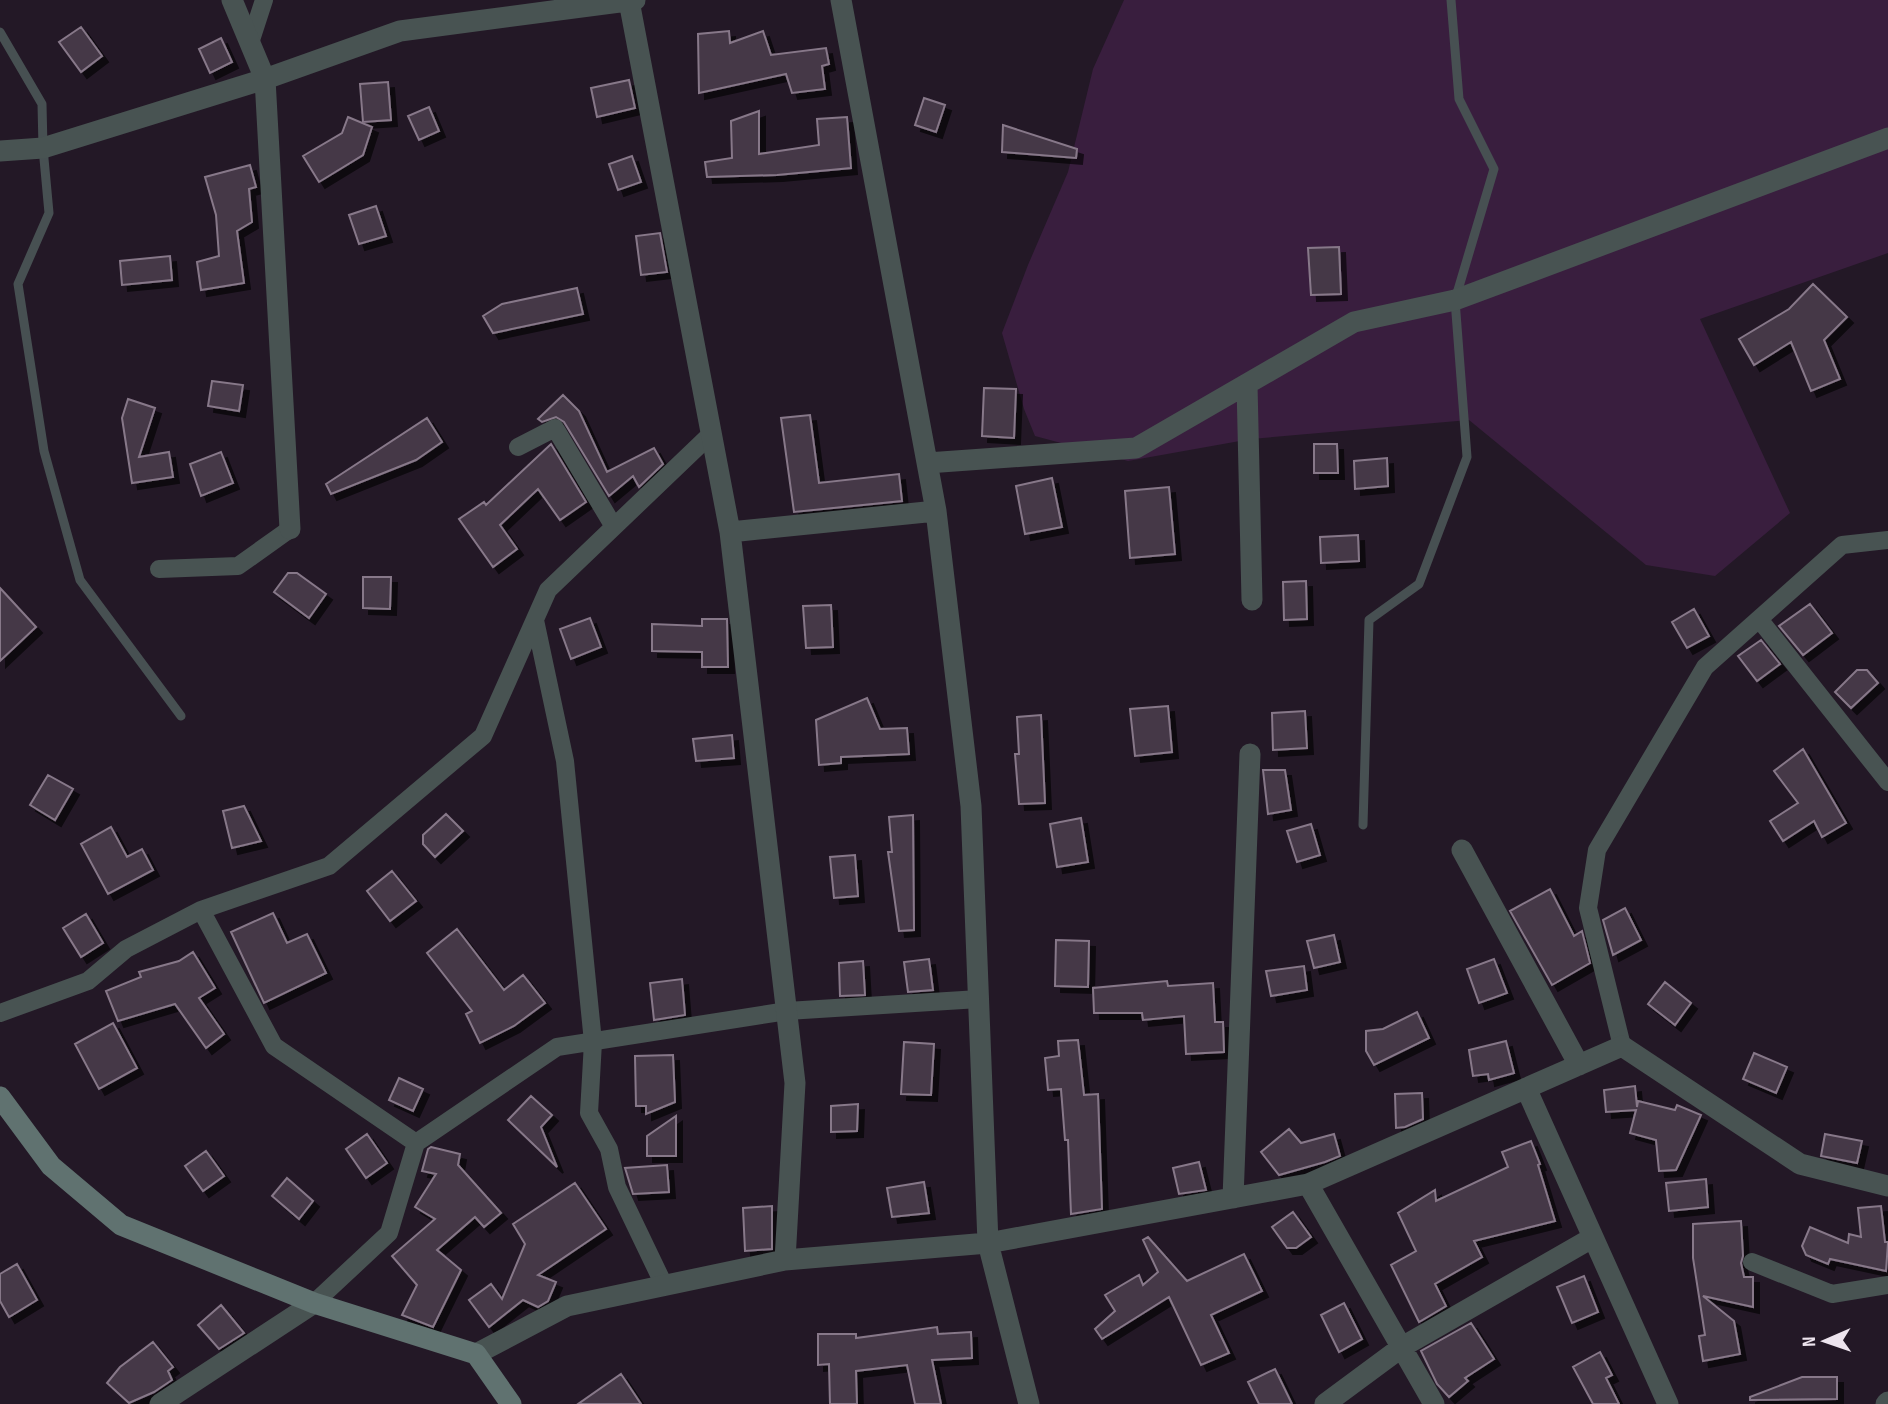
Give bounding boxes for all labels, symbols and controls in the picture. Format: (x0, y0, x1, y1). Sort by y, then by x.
north arrow (1790, 1306, 1860, 1376)
text: N (1798, 1336, 1821, 1347)

